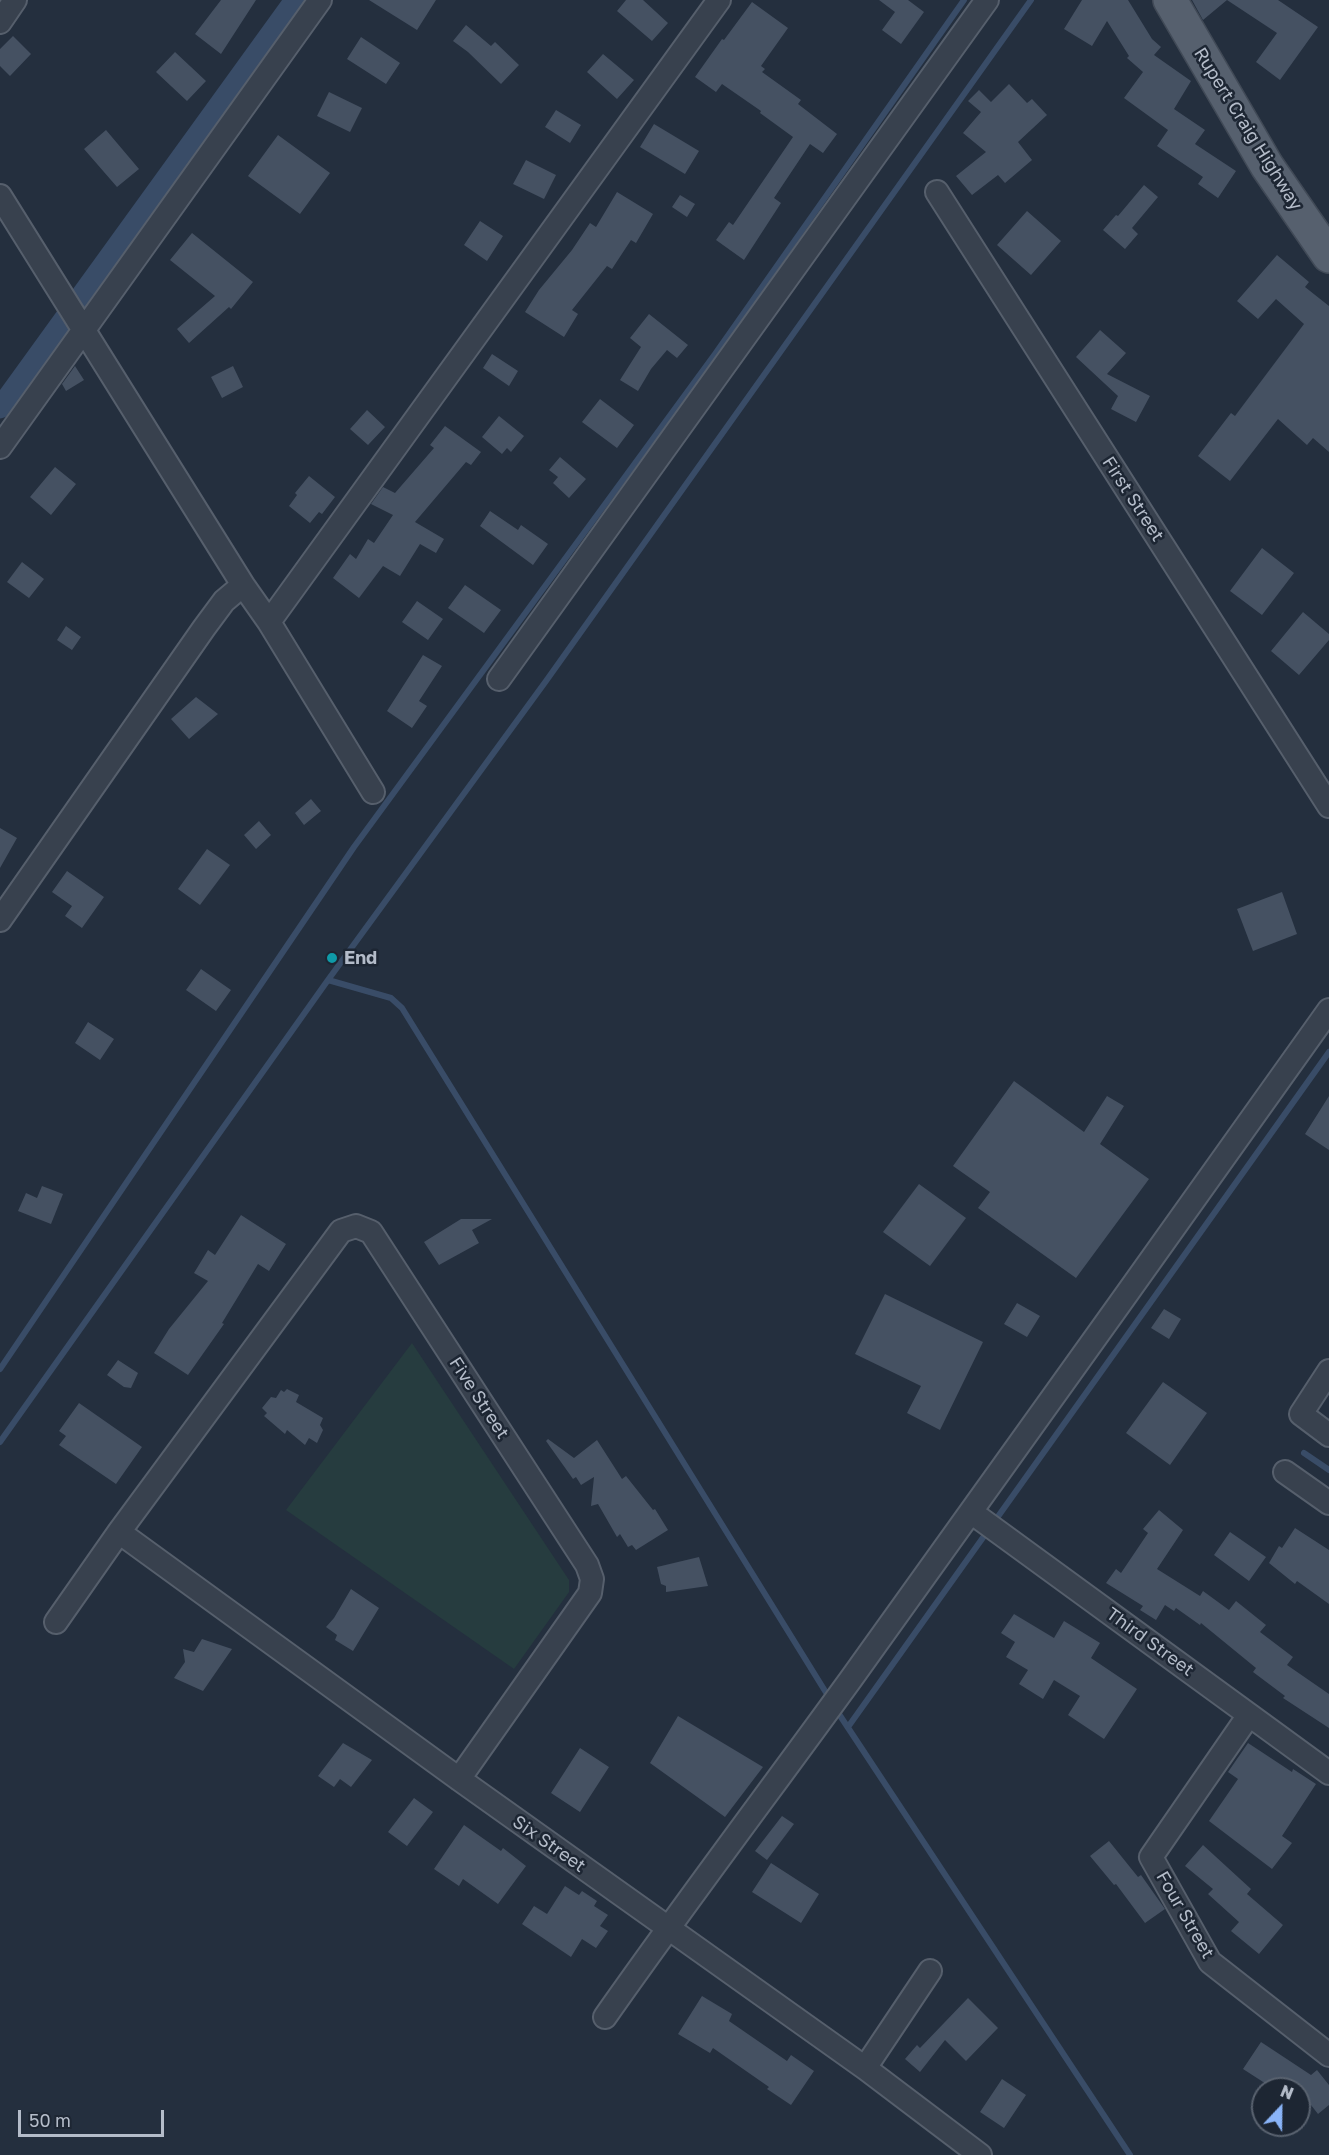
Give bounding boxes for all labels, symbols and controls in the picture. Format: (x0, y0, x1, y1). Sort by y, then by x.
street label: Rupert Craig Highway (1189, 44, 1307, 214)
street label: First Street (1098, 452, 1168, 546)
place label: End (344, 947, 377, 969)
marker: End (325, 951, 339, 965)
street label: Five Street (444, 1353, 514, 1443)
street label: Third Street (1102, 1603, 1198, 1681)
street label: Six Street (508, 1811, 590, 1877)
street label: Four Street (1151, 1868, 1219, 1962)
north arrow (1251, 2077, 1311, 2137)
text: N (1278, 2081, 1296, 2104)
scale bar (21, 2098, 166, 2136)
text: 50 m (29, 2109, 71, 2131)

